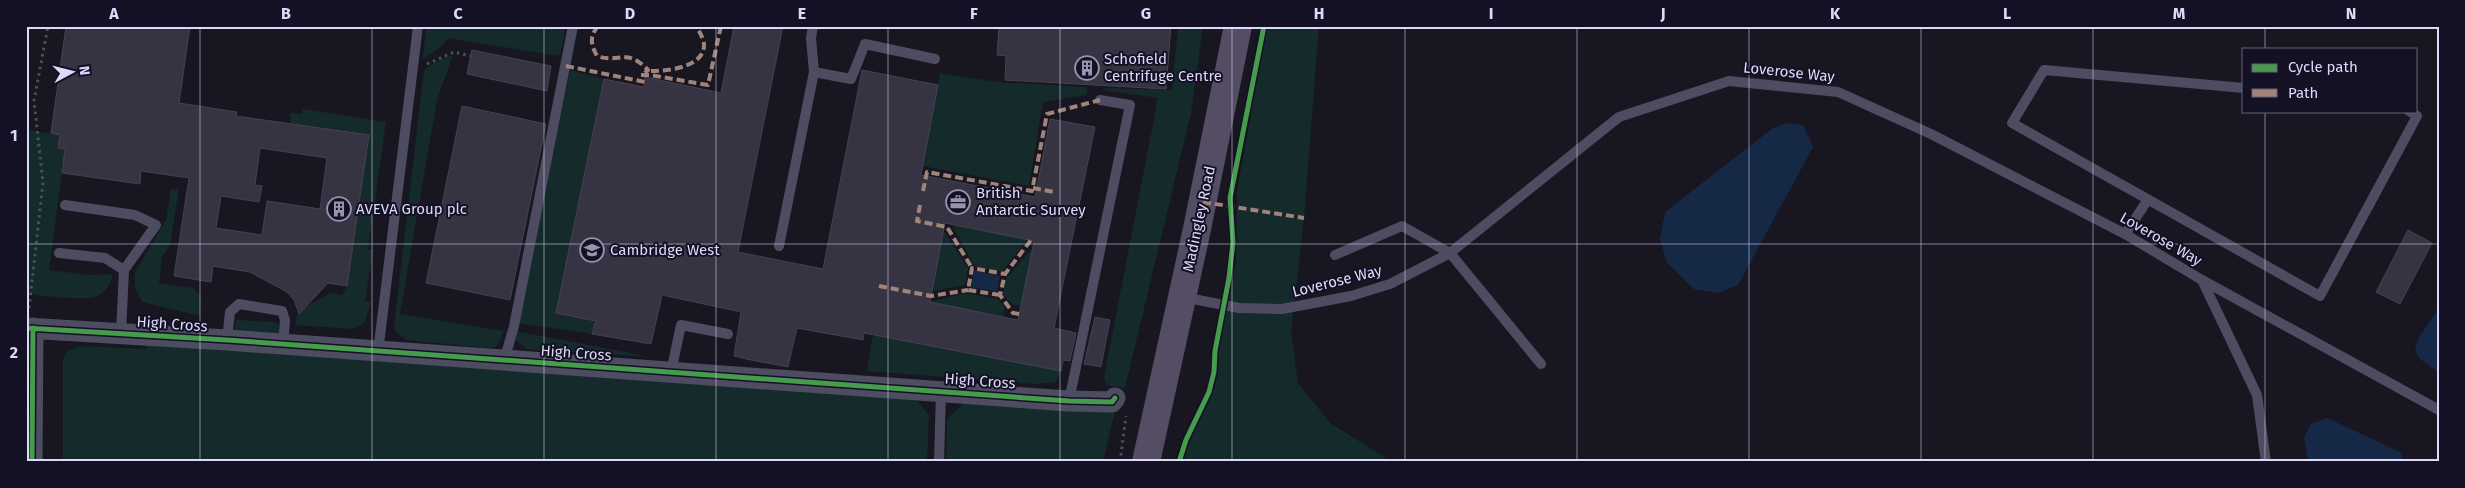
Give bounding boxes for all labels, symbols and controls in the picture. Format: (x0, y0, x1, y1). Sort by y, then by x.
text: A (108, 4, 119, 23)
text: B (281, 4, 291, 23)
text: C (453, 4, 463, 23)
text: D (625, 4, 635, 23)
text: E (798, 4, 806, 23)
text: F (970, 4, 978, 23)
text: G (1141, 4, 1151, 23)
text: H (1314, 4, 1324, 23)
text: I (1489, 4, 1493, 23)
text: J (1659, 4, 1666, 23)
text: K (1830, 4, 1841, 23)
text: L (2003, 4, 2011, 23)
text: M (2173, 4, 2186, 23)
text: N (2346, 4, 2356, 23)
north arrow (48, 48, 98, 98)
legend (2242, 48, 2418, 112)
place label: Schofield Centrifuge Centre (1104, 50, 1222, 85)
building icon: Schofield Centrifuge Centre (1074, 55, 1100, 81)
street label: Loverose Way (1742, 58, 1836, 86)
text: Cycle path (2288, 58, 2358, 76)
text: N (75, 65, 93, 76)
text: Path (2288, 84, 2318, 102)
text: 1 (10, 126, 18, 145)
street label: Madingley Road (1179, 164, 1219, 274)
place label: British Antarctic Survey (976, 184, 1086, 219)
office icon: British Antarctic Survey (945, 189, 971, 215)
building icon: AVEVA Group plc (326, 196, 352, 222)
place label: AVEVA Group plc (356, 200, 467, 218)
street label: Loverose Way (2117, 208, 2206, 270)
school or university icon: Cambridge West (579, 237, 605, 263)
place label: Cambridge West (610, 241, 720, 259)
street label: Loverose Way (1290, 261, 1384, 301)
street label: High Cross (136, 313, 208, 335)
street label: High Cross (540, 342, 612, 364)
text: 2 (10, 343, 18, 362)
street label: High Cross (944, 370, 1016, 392)

